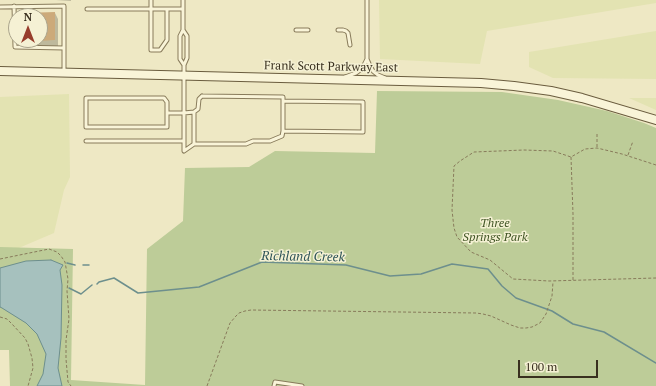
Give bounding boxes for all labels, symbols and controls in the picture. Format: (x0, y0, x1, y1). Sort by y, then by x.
north arrow (8, 8, 48, 48)
text: N (24, 10, 32, 24)
street label: Frank Scott Parkway East (264, 59, 398, 75)
park label: Three Springs Park (463, 217, 527, 245)
water label: Richland Creek (261, 248, 345, 266)
scale bar (520, 352, 600, 378)
text: 100 m (525, 359, 557, 374)

